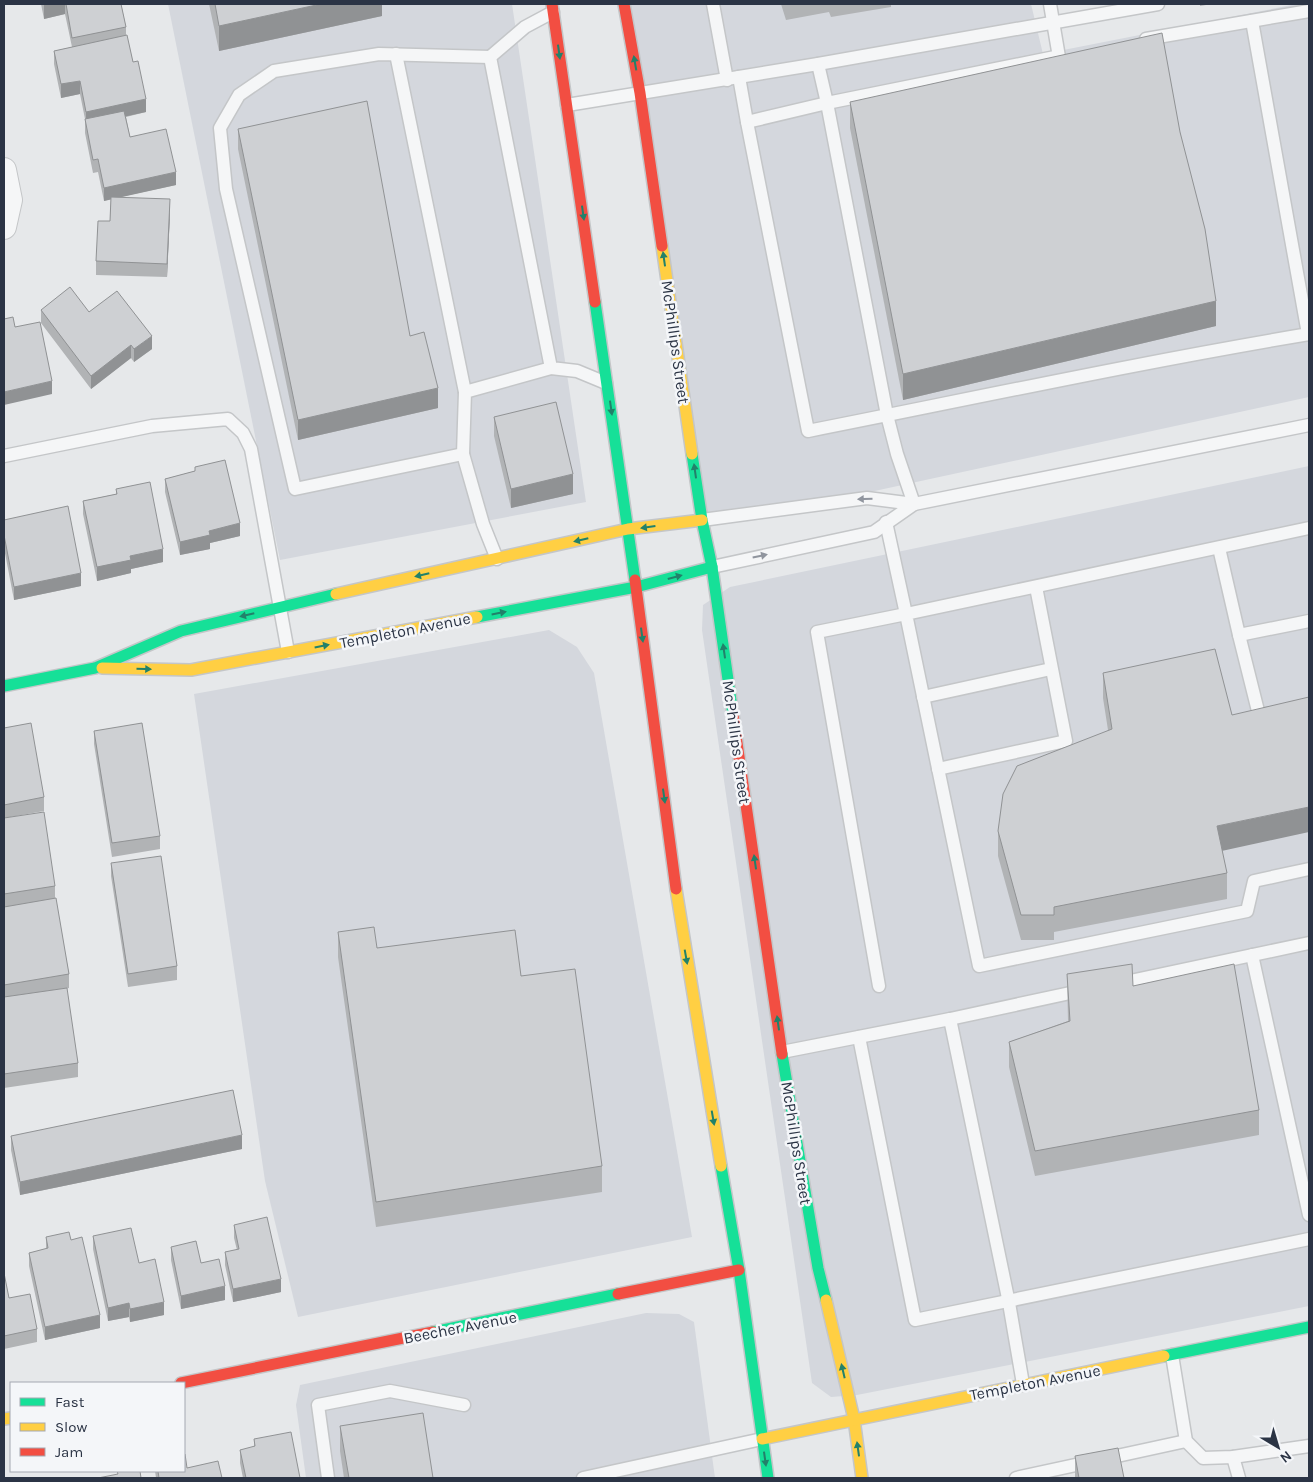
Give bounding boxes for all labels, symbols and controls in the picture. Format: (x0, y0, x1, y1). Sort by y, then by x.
one-way arrow (556, 44, 564, 60)
one-way arrow (630, 55, 638, 71)
one-way arrow (579, 205, 587, 221)
one-way arrow (660, 250, 668, 266)
street label: McPhillips Street (657, 279, 694, 405)
one-way arrow (607, 401, 615, 417)
one-way arrow (690, 463, 698, 479)
one-way arrow (857, 495, 873, 503)
one-way arrow (639, 523, 655, 531)
one-way arrow (573, 536, 588, 544)
one-way arrow (752, 552, 767, 560)
one-way arrow (414, 572, 430, 580)
one-way arrow (667, 572, 682, 580)
street label: Templeton Avenue (338, 608, 472, 652)
one-way arrow (491, 608, 507, 616)
one-way arrow (239, 611, 254, 619)
one-way arrow (639, 628, 647, 644)
one-way arrow (314, 642, 329, 650)
one-way arrow (720, 643, 728, 659)
one-way arrow (136, 666, 152, 674)
street label: McPhillips Street (718, 679, 755, 805)
one-way arrow (660, 789, 668, 805)
one-way arrow (750, 853, 758, 869)
one-way arrow (682, 950, 690, 966)
one-way arrow (774, 1014, 782, 1030)
street label: McPhillips Street (777, 1080, 816, 1206)
one-way arrow (709, 1110, 717, 1126)
street label: Beecher Avenue (402, 1307, 518, 1348)
street label: Templeton Avenue (968, 1360, 1102, 1404)
one-way arrow (839, 1364, 847, 1379)
legend (10, 1382, 185, 1472)
text: Fast (55, 1393, 85, 1411)
text: Slow (55, 1418, 87, 1436)
north arrow (1253, 1422, 1303, 1472)
one-way arrow (854, 1440, 862, 1456)
text: Jam (55, 1443, 83, 1461)
text: N (1277, 1447, 1295, 1467)
one-way arrow (761, 1451, 769, 1467)

